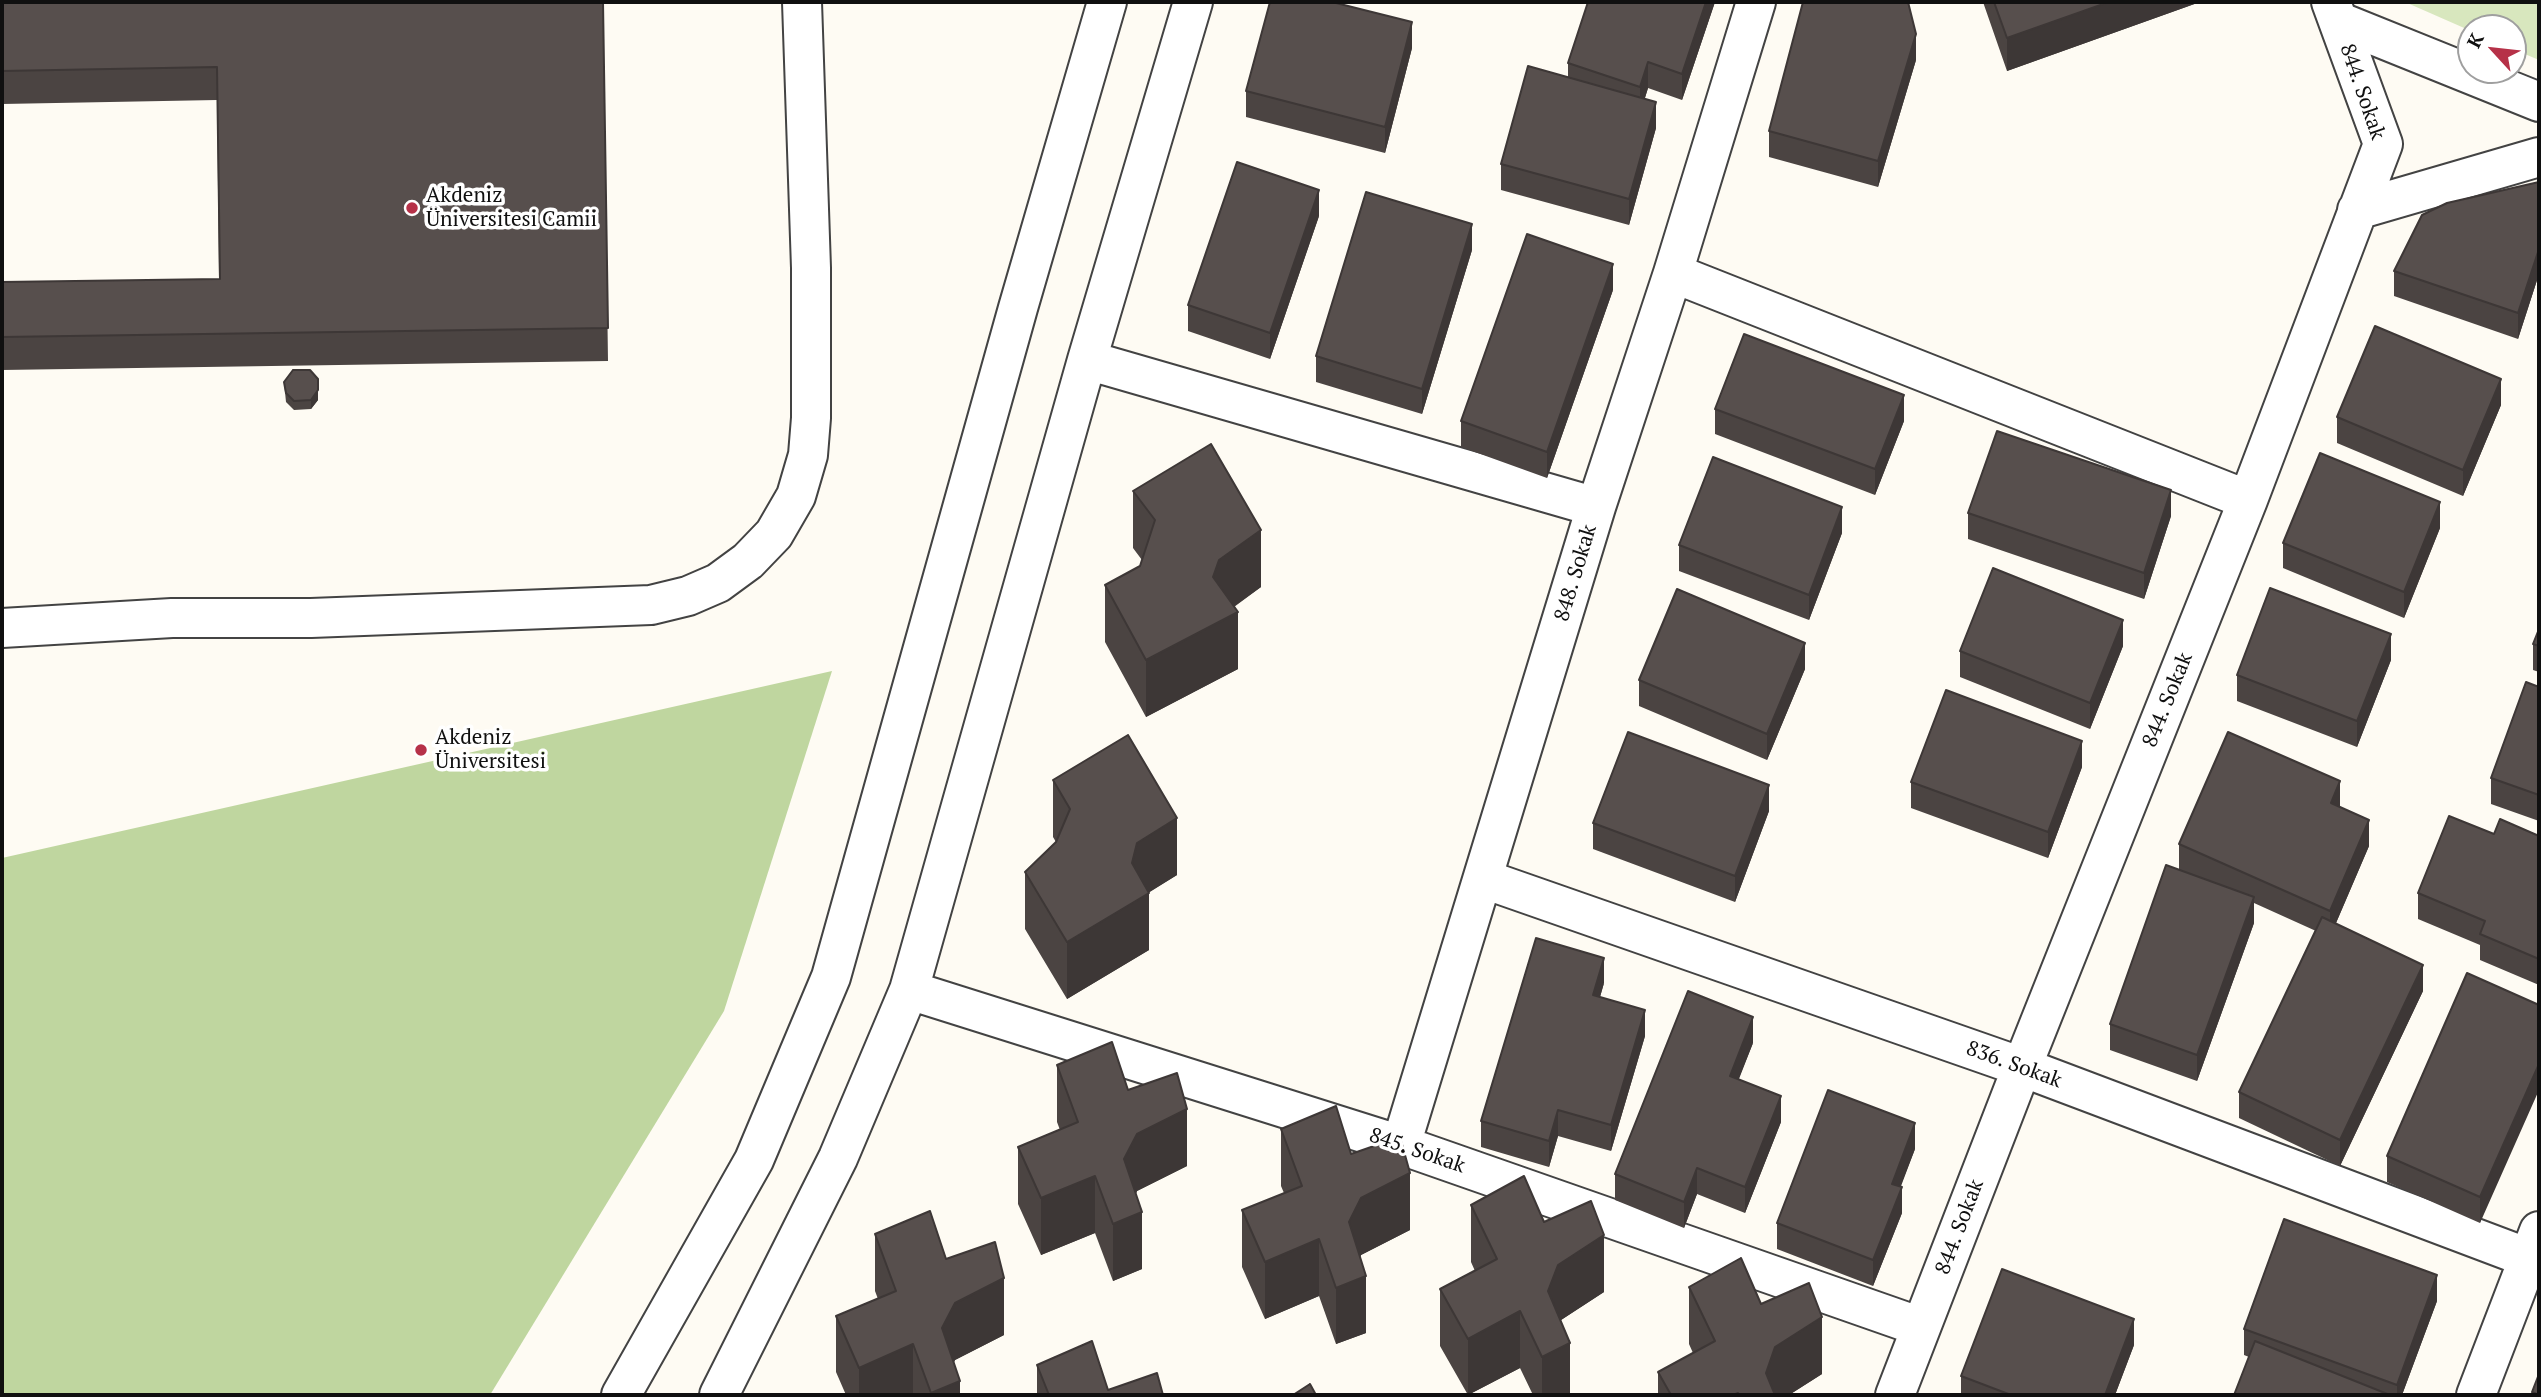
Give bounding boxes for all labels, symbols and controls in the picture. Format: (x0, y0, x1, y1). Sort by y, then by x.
north arrow (2457, 14, 2527, 84)
text: K (2460, 28, 2489, 52)
street label: 844. Sokak (2334, 41, 2390, 143)
place label: Akdeniz Üniversitesi Camii (426, 183, 597, 233)
marker: Akdeniz Üniversitesi Camii (404, 200, 420, 216)
street label: 848. Sokak (1549, 522, 1603, 624)
street label: 844. Sokak (2138, 649, 2198, 751)
place label: Akdeniz Üniversitesi (435, 725, 546, 775)
marker: Akdeniz Üniversitesi (413, 742, 429, 758)
street label: 836. Sokak (1963, 1036, 2065, 1094)
street label: 845. Sokak (1366, 1123, 1468, 1179)
street label: 844. Sokak (1930, 1176, 1990, 1278)

